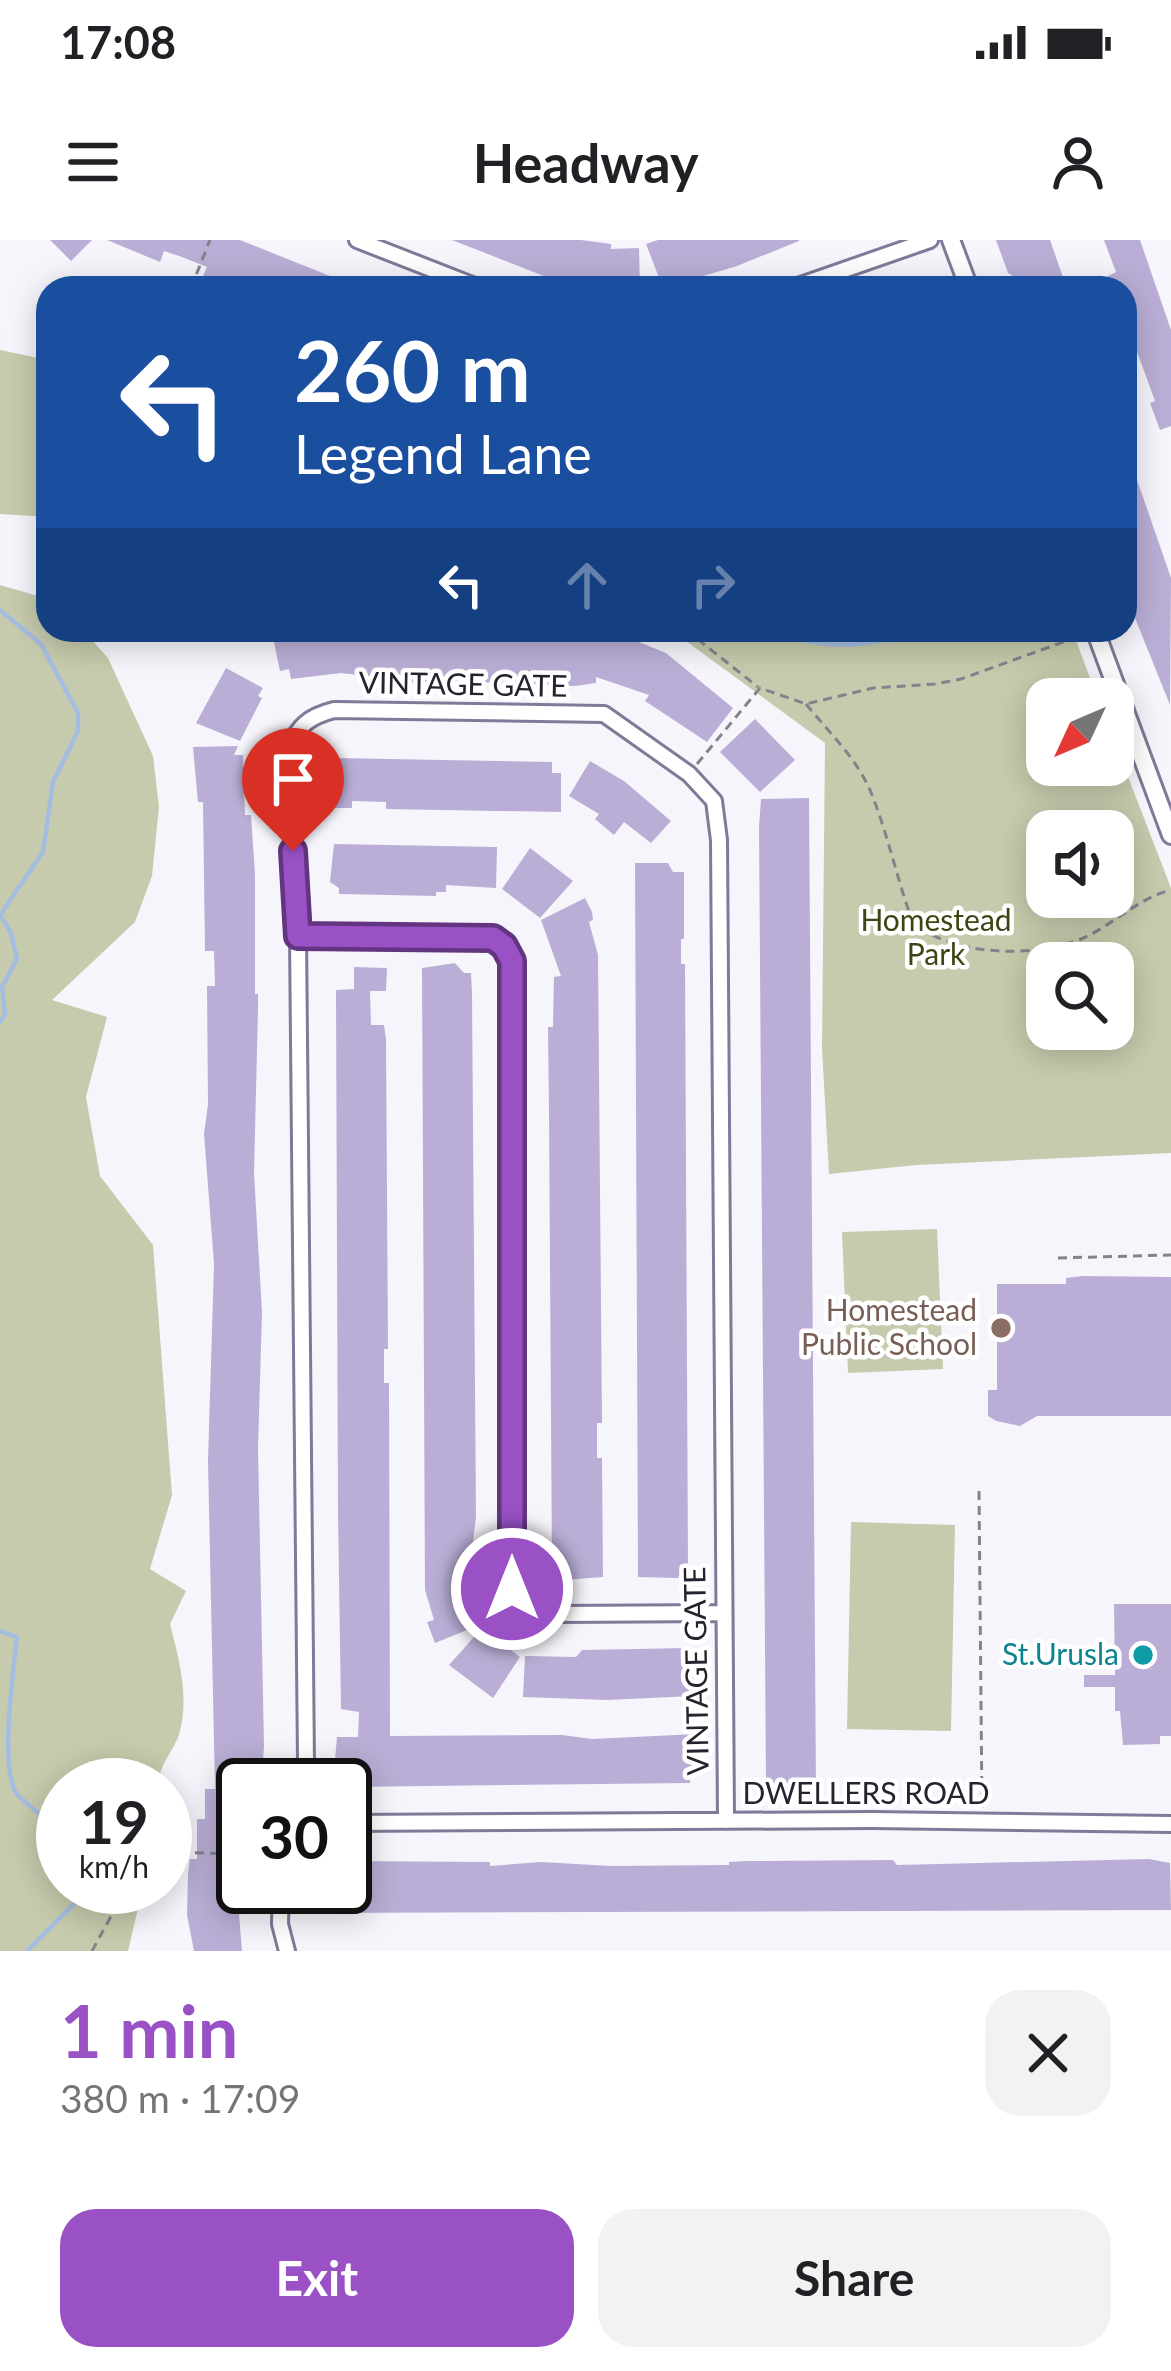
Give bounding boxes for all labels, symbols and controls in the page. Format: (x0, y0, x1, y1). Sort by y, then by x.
text: 17:08 (60, 15, 176, 69)
icon: menu (60, 129, 126, 195)
icon: person (1045, 129, 1111, 195)
text: Headway (473, 130, 698, 195)
text: 260 m (294, 319, 531, 420)
icon: left (96, 324, 252, 480)
text: Legend Lane (294, 421, 592, 486)
icon: left (428, 552, 494, 618)
icon: ahead (554, 552, 620, 618)
icon: right (680, 552, 746, 618)
street label: VINTAGE GATE (358, 663, 568, 703)
north arrow (1026, 678, 1134, 786)
map controls (1026, 678, 1134, 1050)
pin (242, 728, 344, 851)
icon: arrive (260, 746, 326, 812)
button: sound (1026, 810, 1134, 918)
park label: Homestead Park (860, 901, 1012, 971)
button: search (1026, 942, 1134, 1050)
place label: Homestead Public School (801, 1291, 977, 1361)
marker: Homestead Public School (988, 1315, 1014, 1341)
position arrow (449, 1526, 575, 1652)
street label: VINTAGE GATE (675, 1566, 715, 1776)
place label: St.Urusla (1002, 1635, 1119, 1671)
marker: St.Urusla (1130, 1642, 1156, 1668)
speed limit sign: 30 (216, 1758, 372, 1914)
street label: DWELLERS ROAD (743, 1774, 989, 1810)
text: 19 (79, 1785, 149, 1857)
text: km/h (79, 1848, 149, 1884)
text: 1 min (60, 1987, 238, 2073)
button: close (985, 1990, 1111, 2116)
text: 380 m · 17:09 (60, 2075, 300, 2121)
button: Exit (60, 2209, 574, 2347)
button: Share (598, 2209, 1111, 2347)

